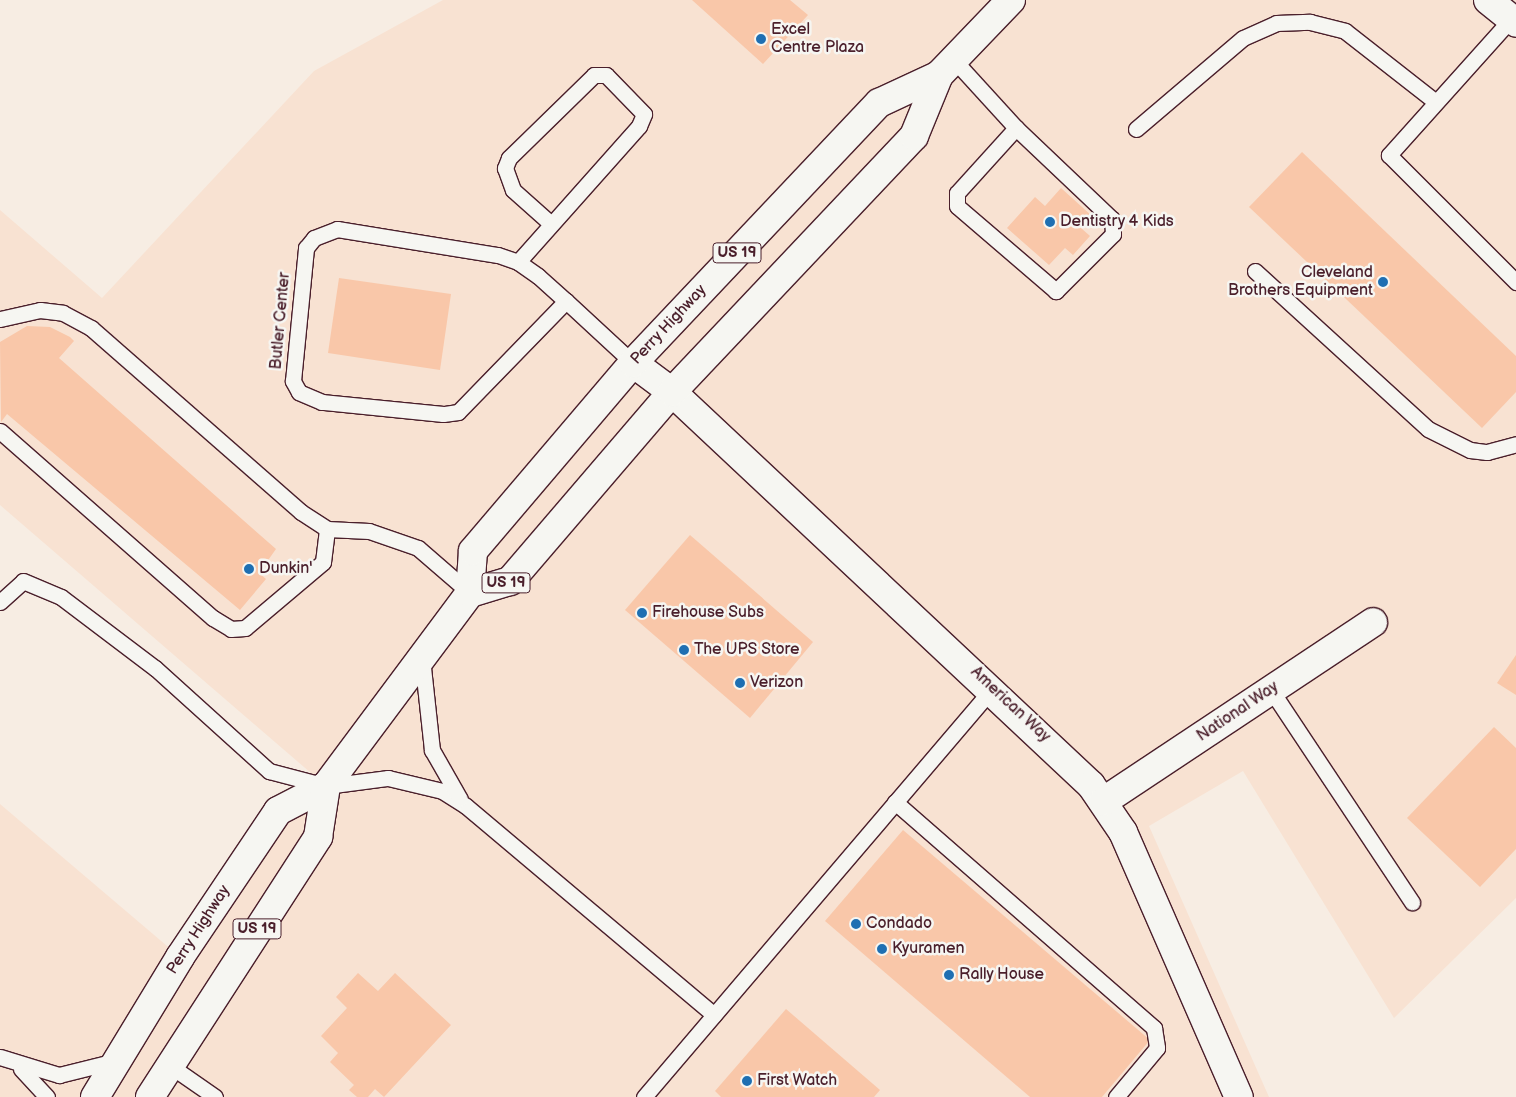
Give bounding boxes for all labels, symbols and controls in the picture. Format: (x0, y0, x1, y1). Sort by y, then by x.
place label: Excel Centre Plaza (771, 20, 864, 58)
marker: Excel Centre Plaza (755, 33, 767, 45)
place label: Dentistry 4 Kids (1060, 212, 1175, 232)
marker: Dentistry 4 Kids (1044, 216, 1056, 228)
road number: US 19 (712, 240, 762, 266)
place label: Cleveland Brothers Equipment (1228, 263, 1373, 301)
street label: Butler Center (267, 272, 295, 370)
marker: Cleveland Brothers Equipment (1377, 276, 1389, 288)
street label: Perry Highway (627, 281, 711, 369)
place label: Dunkin' (259, 559, 312, 579)
marker: Dunkin' (243, 563, 255, 575)
road number: US 19 (481, 570, 531, 596)
place label: Firehouse Subs (652, 603, 764, 623)
marker: Firehouse Subs (636, 607, 648, 619)
place label: The UPS Store (694, 640, 800, 660)
marker: The UPS Store (678, 644, 690, 656)
street label: American Way (966, 663, 1054, 747)
place label: Verizon (750, 673, 803, 693)
marker: Verizon (734, 677, 746, 689)
street label: National Way (1193, 678, 1283, 746)
street label: Perry Highway (163, 882, 235, 978)
place label: Condado (866, 914, 932, 934)
road number: US 19 (232, 916, 282, 942)
marker: Condado (850, 918, 862, 930)
place label: Kyuramen (892, 939, 964, 959)
marker: Kyuramen (876, 943, 888, 955)
place label: Rally House (959, 965, 1045, 985)
marker: Rally House (943, 969, 955, 981)
place label: First Watch (757, 1071, 838, 1091)
marker: First Watch (741, 1075, 753, 1087)

